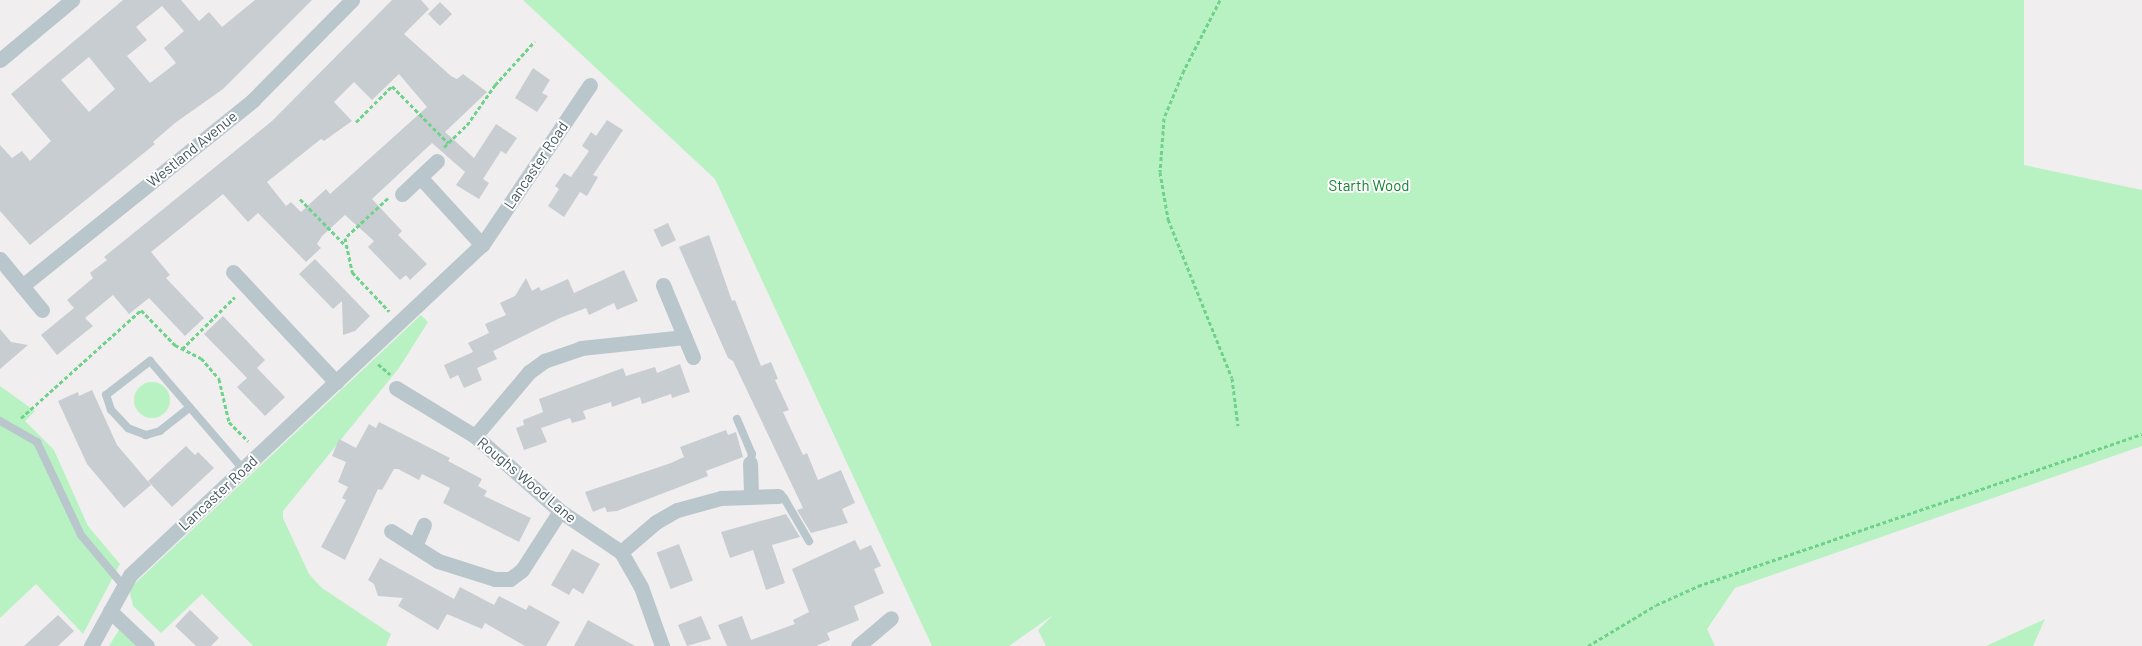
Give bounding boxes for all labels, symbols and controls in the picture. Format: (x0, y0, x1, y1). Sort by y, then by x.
street label: Westland Avenue (143, 107, 241, 191)
street label: Lancaster Road (500, 118, 572, 212)
park label: Starth Wood (1328, 177, 1410, 195)
street label: Roughs Wood Lane (474, 433, 580, 527)
street label: Lancaster Road (175, 452, 261, 534)

